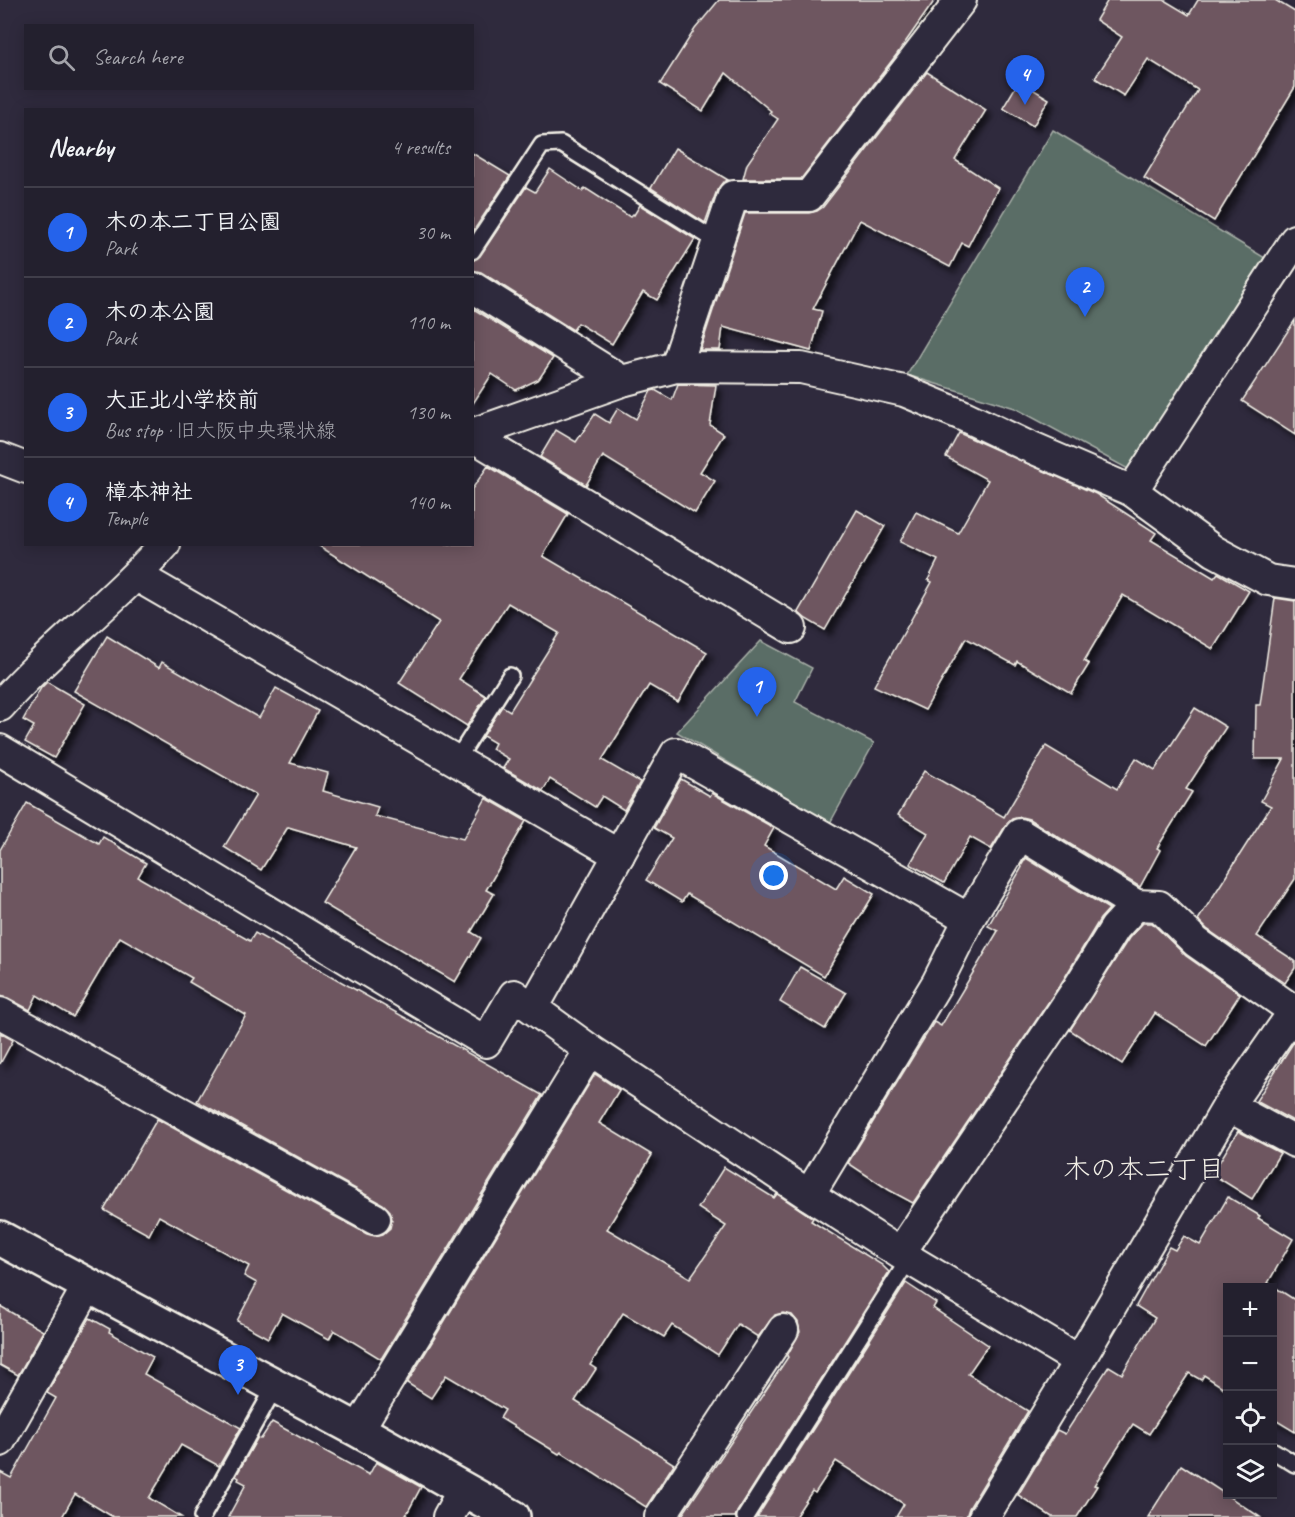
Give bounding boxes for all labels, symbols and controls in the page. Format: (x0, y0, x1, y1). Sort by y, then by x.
search box (24, 24, 474, 90)
icon: search (45, 41, 78, 74)
text: Search here (93, 43, 183, 71)
pin: 4 (1006, 56, 1044, 105)
text: Nearby (48, 131, 113, 164)
text: 4 results (391, 135, 450, 160)
text: 木の本二丁目公園 (105, 208, 281, 236)
text: 1 (63, 220, 72, 245)
text: 30 m (416, 220, 450, 245)
text: Park (105, 236, 137, 261)
pin: 2 (1066, 268, 1104, 317)
text: 木の本公園 (105, 298, 215, 326)
text: 2 (63, 310, 72, 335)
text: 110 m (407, 310, 450, 335)
text: Park (105, 326, 137, 351)
text: 大正北小学校前 (105, 386, 259, 414)
text: 3 (63, 400, 72, 425)
text: 130 m (407, 400, 450, 425)
text: Bus stop · 旧大阪中央環状線 (105, 418, 336, 443)
text: 樟本神社 (105, 478, 193, 506)
text: 4 (63, 490, 72, 515)
text: 140 m (407, 490, 450, 515)
text: Temple (105, 506, 148, 531)
pin: 1 (738, 668, 777, 717)
your location (759, 861, 788, 890)
district label: 木の本二丁目 (1063, 1152, 1225, 1186)
map controls (1223, 1283, 1277, 1499)
button: + (1223, 1283, 1277, 1337)
button: − (1223, 1337, 1277, 1391)
pin: 3 (218, 1346, 258, 1395)
button: locate (1223, 1391, 1277, 1445)
button: layers (1223, 1445, 1277, 1499)

